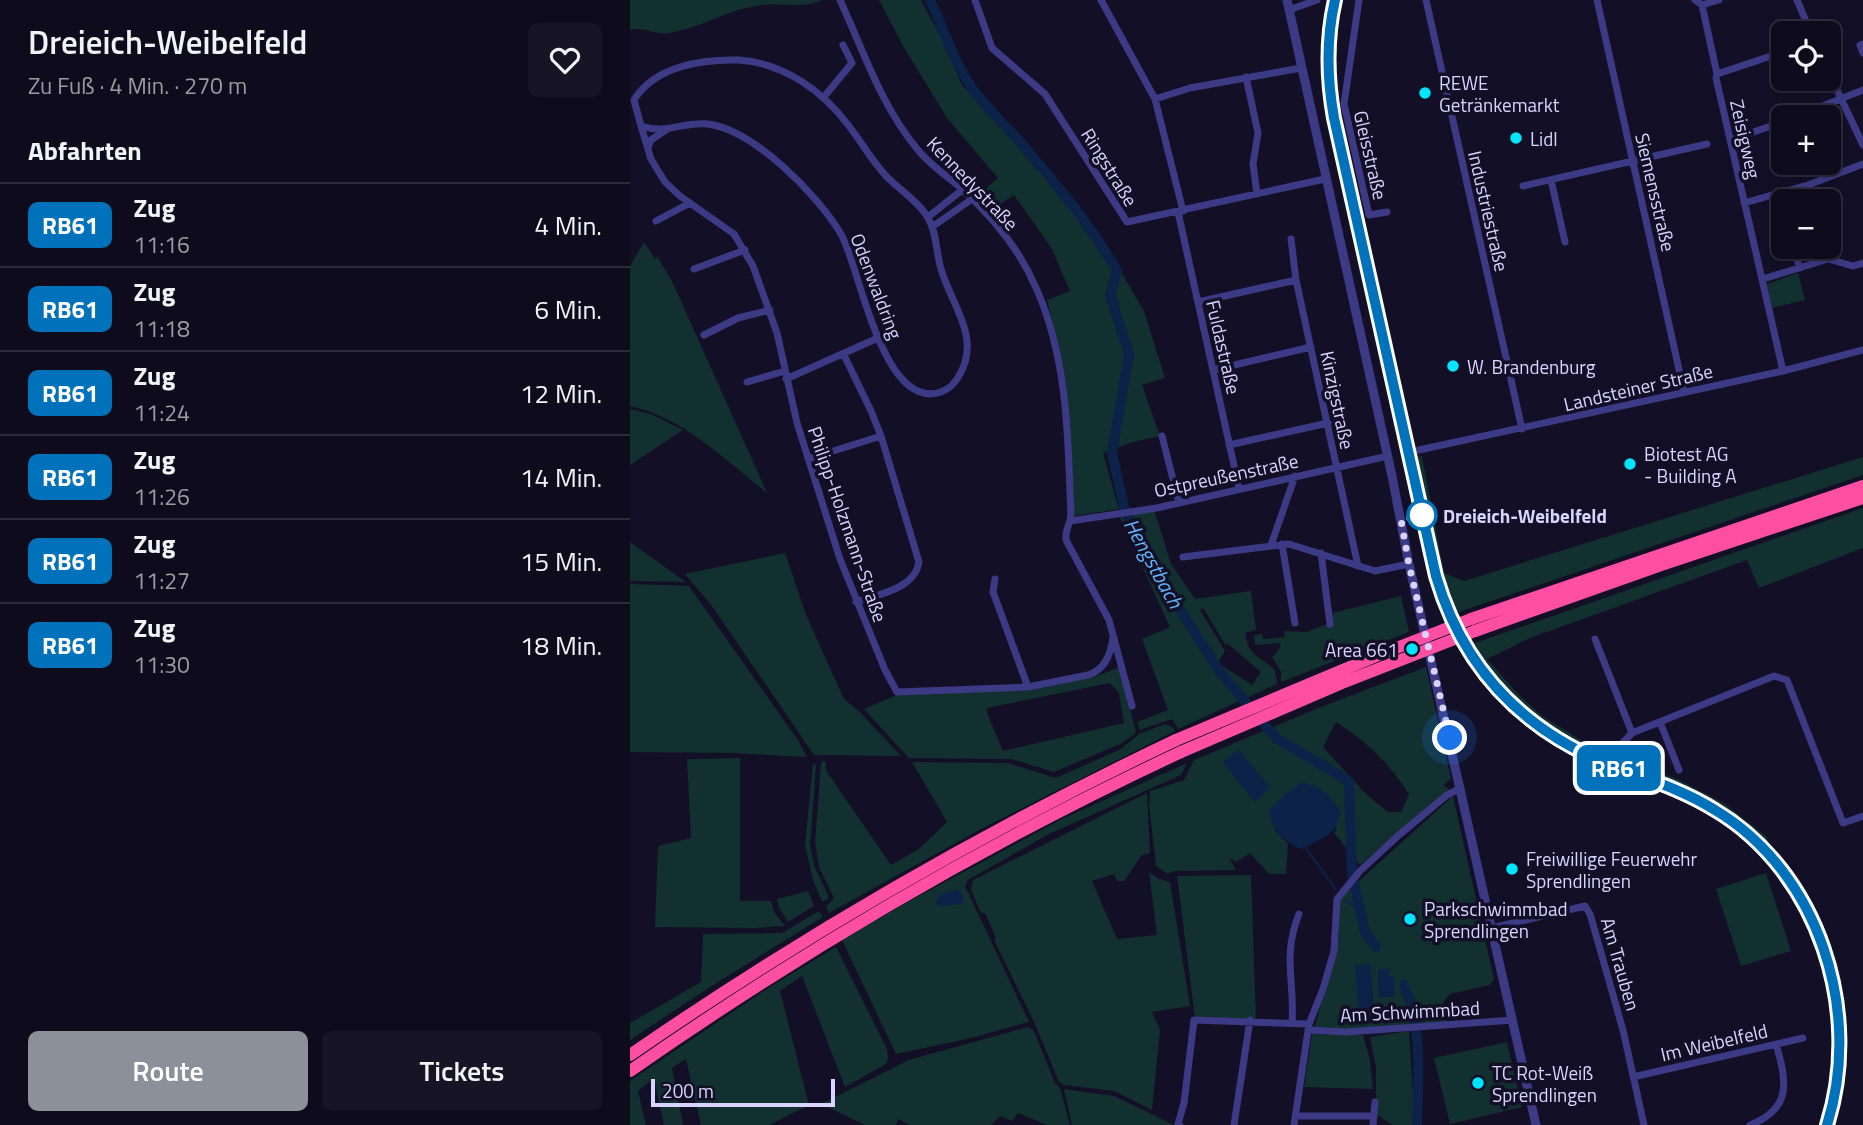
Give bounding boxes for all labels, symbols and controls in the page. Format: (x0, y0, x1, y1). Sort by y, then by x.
text: Dreieich-Weibelfeld (28, 17, 307, 67)
map controls (1771, 21, 1841, 259)
button: locate (1771, 21, 1841, 91)
button: heart (528, 23, 602, 97)
text: Zu Fuß · 4 Min. · 270 m (28, 68, 247, 103)
place label: REWE Getränkemarkt (1439, 68, 1560, 119)
marker: REWE Getränkemarkt (1417, 85, 1433, 101)
street label: Zeisigweg (1723, 97, 1769, 182)
button: + (1771, 105, 1841, 175)
street label: Gleisstraße (1347, 108, 1395, 202)
street label: Ringstraße (1074, 122, 1146, 212)
place label: Lidl (1530, 124, 1558, 153)
street label: Kennedystraße (920, 129, 1026, 237)
marker: Lidl (1508, 130, 1524, 146)
street label: Siemensstraße (1628, 130, 1684, 254)
text: Abfahrten (28, 131, 142, 170)
street label: Industriestraße (1461, 148, 1517, 274)
text: Zug (133, 188, 175, 227)
button: − (1771, 189, 1841, 259)
text: 4 Min. (535, 206, 602, 245)
text: RB61 (42, 207, 98, 243)
text: 11:16 (133, 227, 190, 262)
street label: Odenwaldring (844, 229, 911, 343)
text: Zug (133, 272, 175, 311)
text: 6 Min. (535, 290, 602, 329)
text: RB61 (42, 291, 98, 327)
street label: Fuldastraße (1199, 297, 1249, 397)
text: 11:18 (133, 311, 190, 346)
street label: Kinzigstraße (1313, 348, 1363, 452)
place label: W. Brandenburg (1467, 352, 1596, 381)
text: Zug (133, 356, 175, 395)
street label: Landsteiner Straße (1561, 356, 1715, 418)
marker: W. Brandenburg (1445, 358, 1461, 374)
text: 12 Min. (520, 374, 602, 413)
text: RB61 (42, 375, 98, 411)
text: 11:24 (133, 395, 190, 430)
street label: Philipp-Holzmann-Straße (801, 422, 895, 626)
place label: Biotest AG - Building A (1644, 439, 1737, 490)
text: Zug (133, 440, 175, 479)
street label: Ostpreußenstraße (1151, 446, 1301, 504)
marker: Biotest AG - Building A (1622, 456, 1638, 472)
text: 14 Min. (520, 458, 602, 497)
text: RB61 (42, 459, 98, 495)
text: 11:26 (133, 479, 190, 514)
marker: Dreieich-Weibelfeld (1407, 500, 1437, 530)
place label: Dreieich-Weibelfeld (1443, 501, 1607, 530)
water label: Hengstbach (1116, 512, 1192, 614)
text: Zug (133, 524, 175, 563)
text: 15 Min. (520, 542, 602, 581)
text: RB61 (42, 543, 98, 579)
text: 11:27 (133, 563, 190, 598)
text: Zug (133, 608, 175, 647)
text: 18 Min. (520, 626, 602, 665)
text: RB61 (42, 627, 98, 663)
place label: Area 661 (1325, 635, 1398, 664)
marker: Area 661 (1404, 641, 1420, 657)
text: 11:30 (133, 647, 190, 682)
your location (1432, 720, 1467, 755)
line badge: RB61 (1570, 745, 1668, 791)
text: RB61 (1591, 750, 1647, 786)
place label: Freiwillige Feuerwehr Sprendlingen (1526, 844, 1698, 895)
marker: Freiwillige Feuerwehr Sprendlingen (1504, 861, 1520, 877)
place label: Parkschwimmbad Sprendlingen (1424, 894, 1568, 945)
marker: Parkschwimmbad Sprendlingen (1402, 911, 1418, 927)
street label: Am Trauben (1594, 914, 1648, 1014)
street label: Am Schwimmbad (1339, 993, 1481, 1029)
street label: Im Weibelfeld (1658, 1016, 1770, 1068)
button: Route (28, 1031, 308, 1111)
button: Tickets (322, 1031, 602, 1111)
place label: TC Rot-Weiß Sprendlingen (1492, 1058, 1597, 1109)
marker: TC Rot-Weiß Sprendlingen (1470, 1075, 1486, 1091)
scale bar (651, 1076, 835, 1108)
text: 200 m (662, 1076, 714, 1105)

